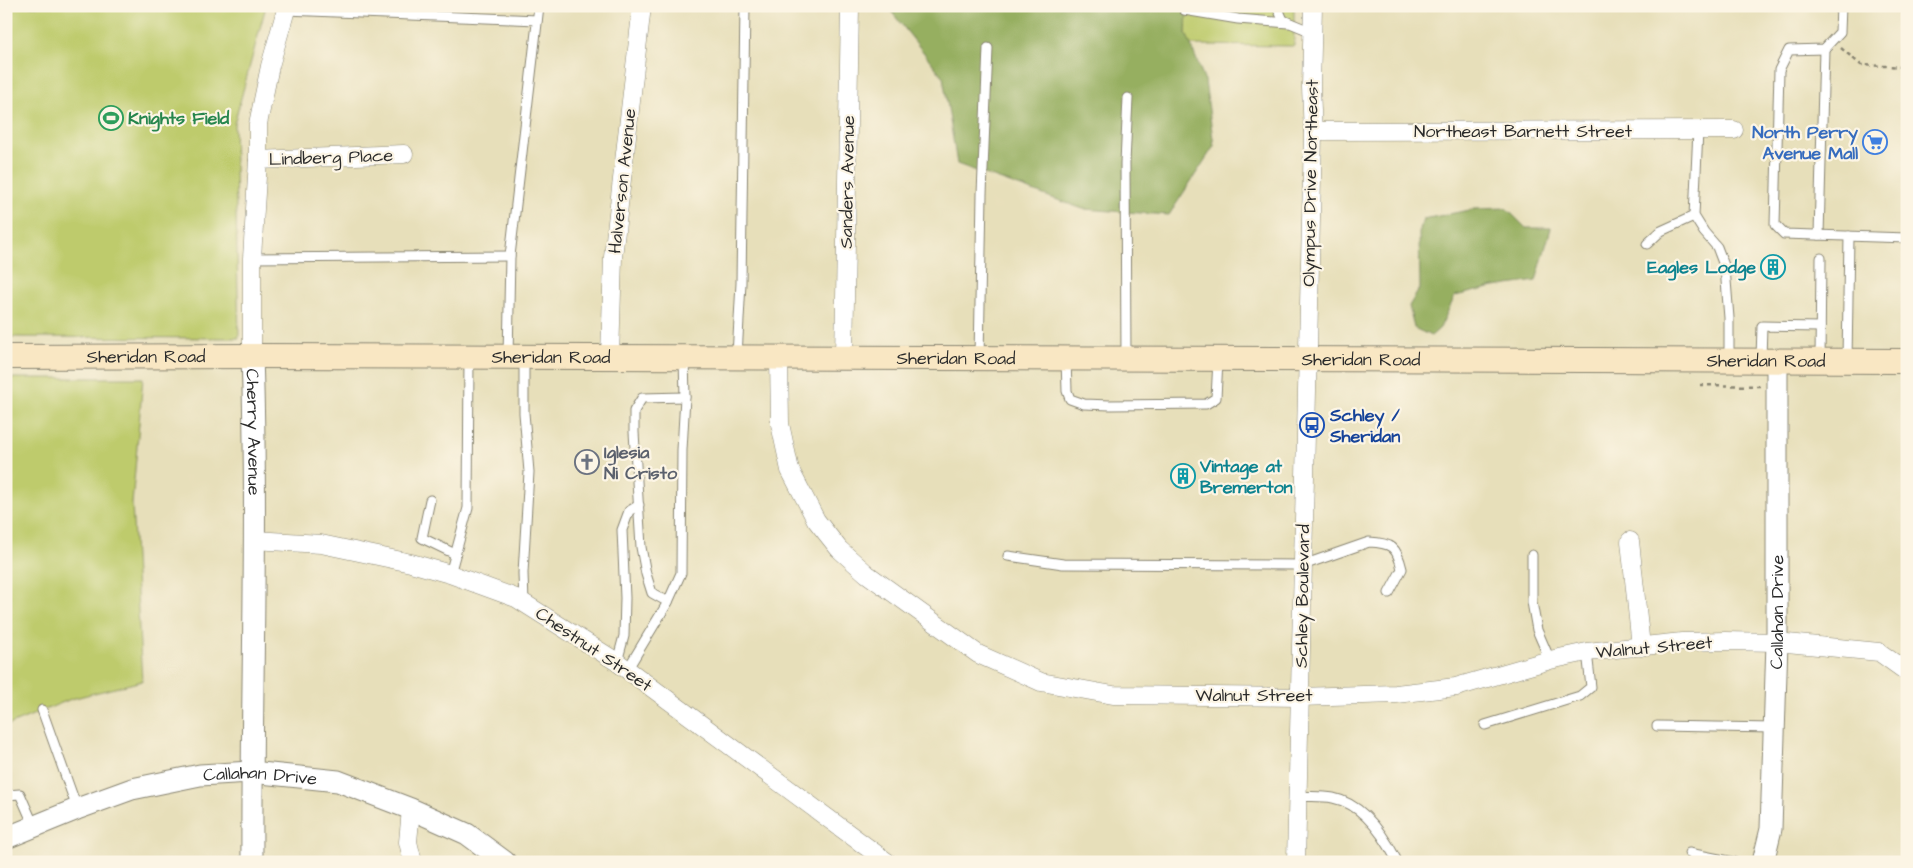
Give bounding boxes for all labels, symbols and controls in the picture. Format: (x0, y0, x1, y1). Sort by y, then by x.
street label: Olympus Drive Northeast (1296, 78, 1326, 287)
sports icon: Knights Field (98, 105, 124, 131)
place label: Knights Field (128, 106, 230, 132)
street label: Halverson Avenue (602, 107, 643, 255)
street label: Sanders Avenue (834, 115, 861, 249)
street label: Northeast Barnett Street (1414, 119, 1633, 144)
place label: North Perry Avenue Mall (1752, 120, 1858, 166)
supermarket icon: North Perry Avenue Mall (1862, 129, 1888, 155)
street label: Lindberg Place (268, 143, 394, 173)
building icon: Eagles Lodge (1760, 254, 1786, 280)
place label: Eagles Lodge (1647, 255, 1756, 281)
street label: Sheridan Road (86, 344, 206, 370)
street label: Sheridan Road (491, 345, 610, 370)
street label: Sheridan Road (896, 346, 1015, 371)
street label: Sheridan Road (1301, 347, 1420, 373)
street label: Sheridan Road (1706, 348, 1825, 374)
street label: Cherry Avenue (239, 368, 266, 496)
place label: Schley / Sheridan (1329, 403, 1401, 449)
bus stop icon: Schley / Sheridan (1299, 412, 1325, 438)
place label: Iglesia Ni Cristo (604, 440, 678, 486)
church icon: Iglesia Ni Cristo (574, 449, 600, 475)
place label: Vintage at Bremerton (1199, 454, 1293, 500)
building icon: Vintage at Bremerton (1170, 463, 1196, 489)
street label: Schley Boulevard (1289, 524, 1317, 668)
street label: Callahan Drive (1764, 555, 1790, 670)
street label: Chestnut Street (530, 601, 658, 698)
street label: Walnut Street (1595, 630, 1714, 665)
street label: Walnut Street (1195, 683, 1313, 708)
street label: Callahan Drive (202, 760, 319, 792)

